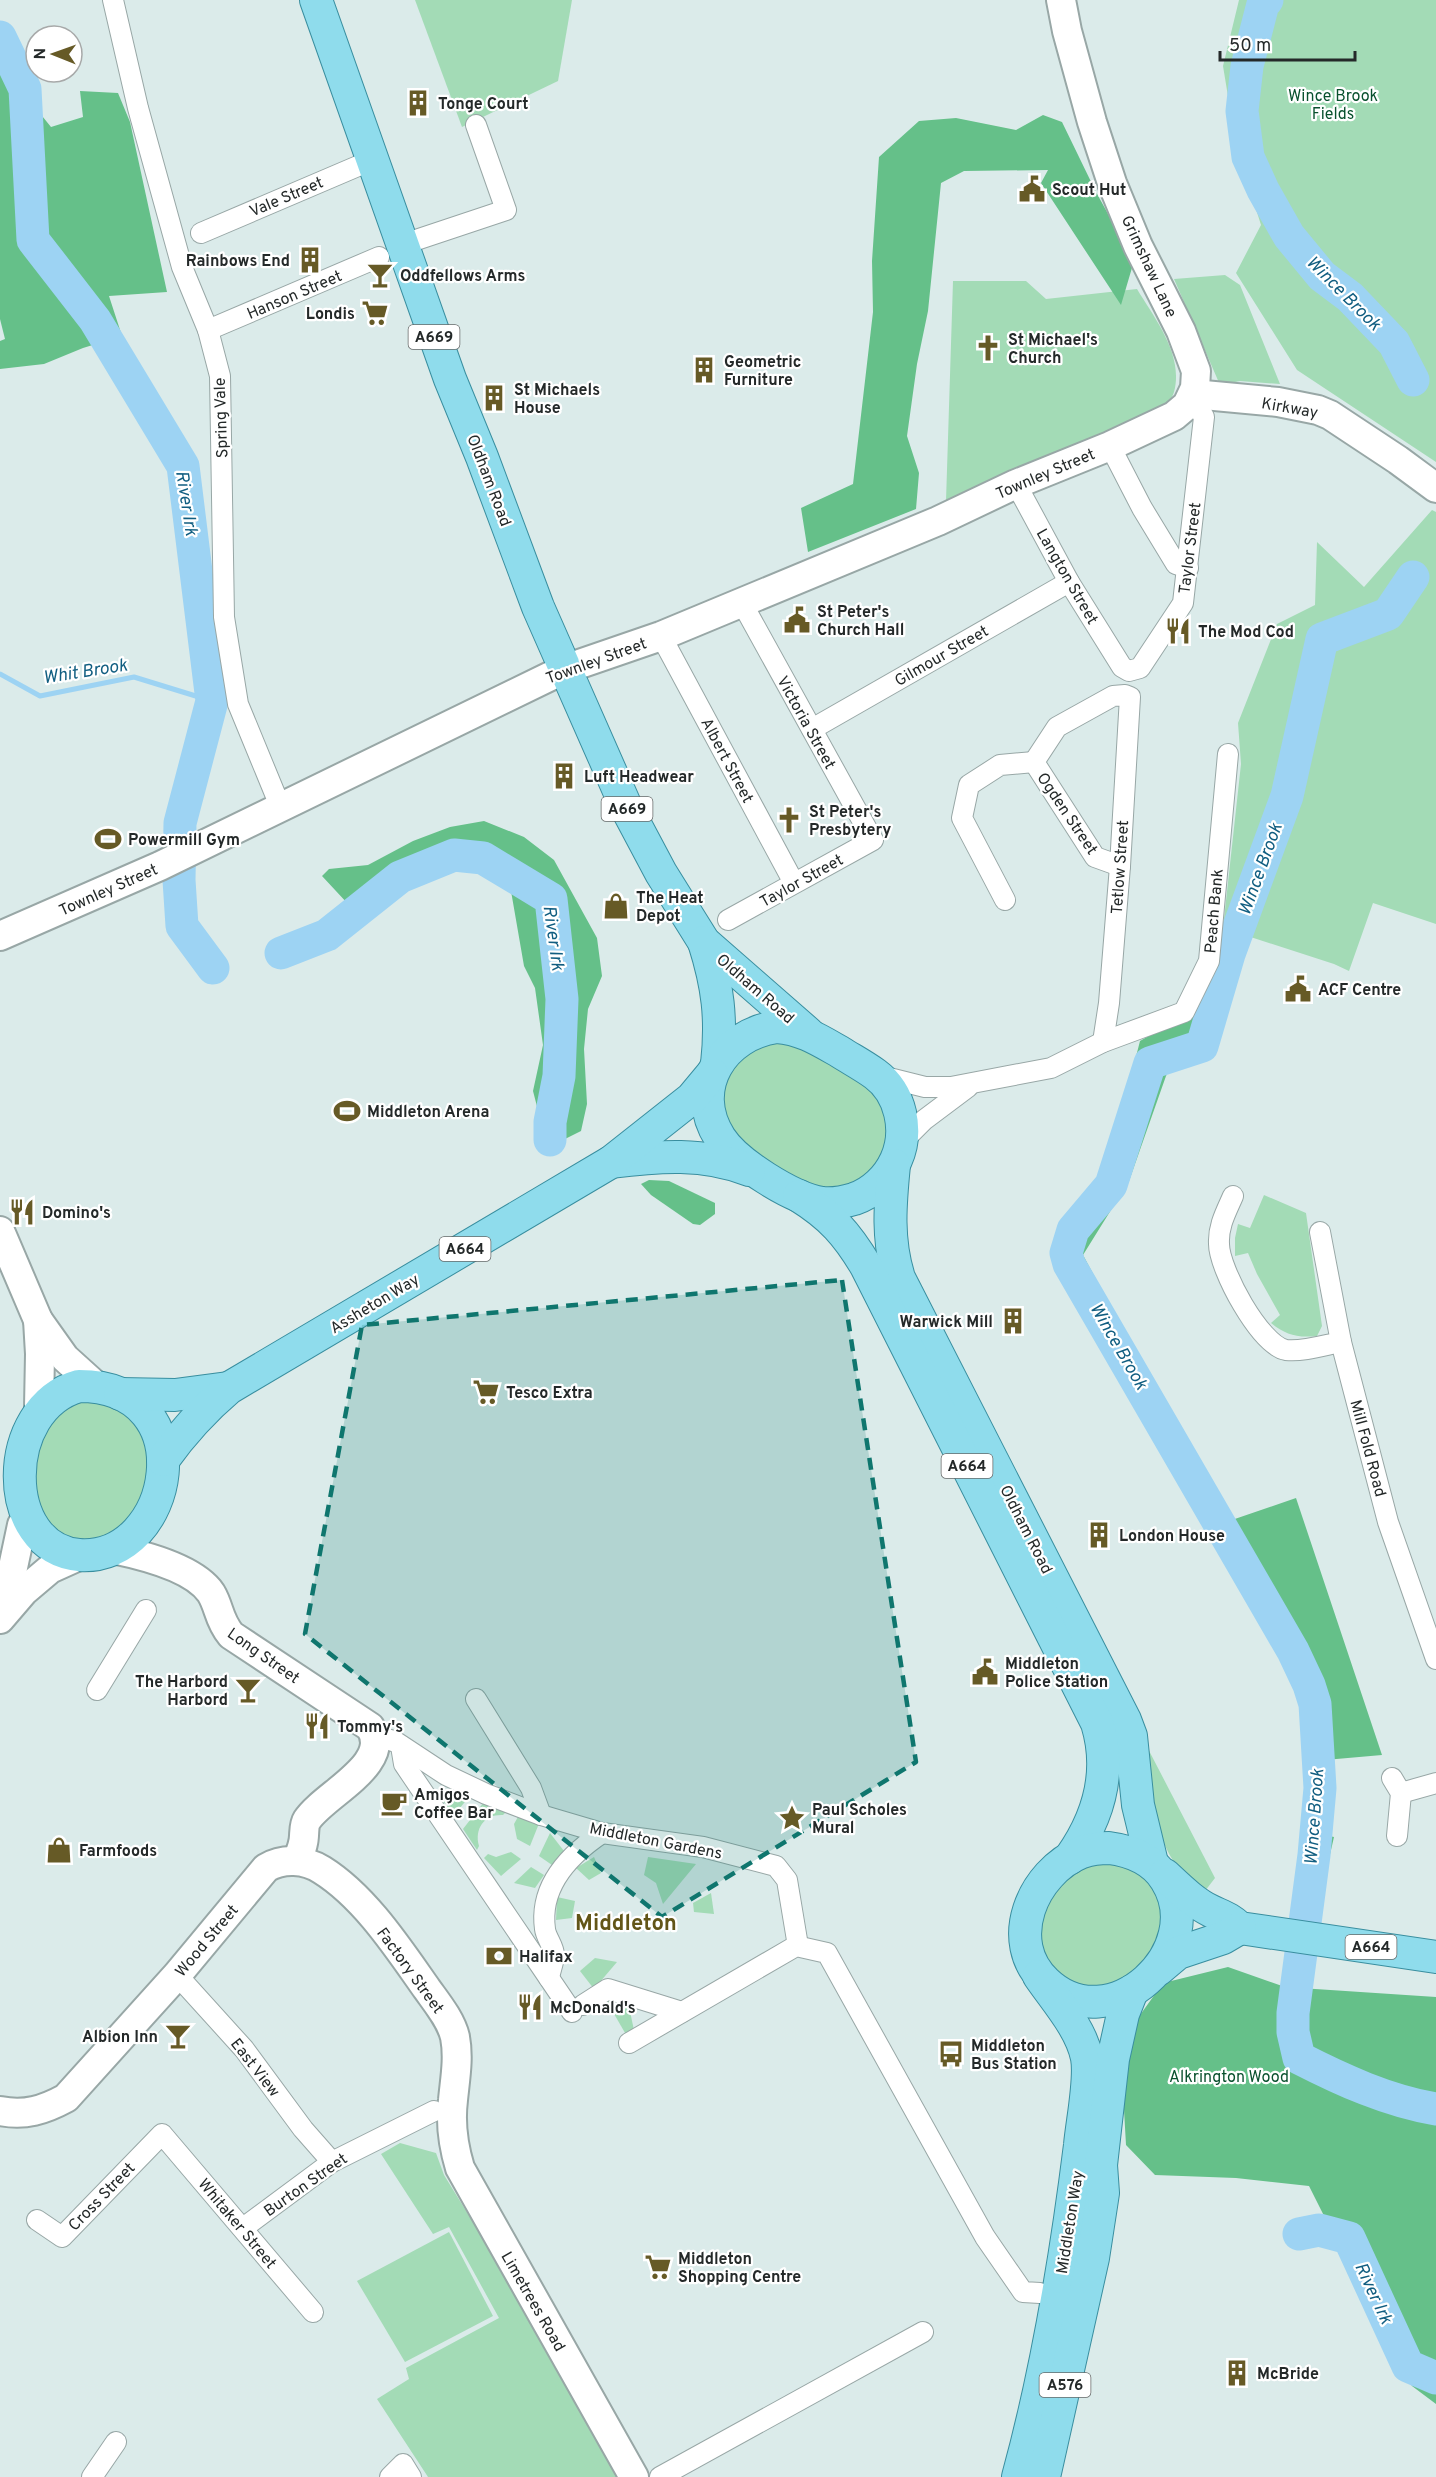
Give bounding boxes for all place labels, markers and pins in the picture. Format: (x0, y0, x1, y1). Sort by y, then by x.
building icon: Tonge Court (403, 88, 433, 118)
place label: Tonge Court (438, 95, 528, 115)
public building icon: Scout Hut (1017, 174, 1047, 204)
place label: Scout Hut (1052, 181, 1126, 201)
building icon: Rainbows End (295, 245, 325, 275)
place label: Rainbows End (186, 252, 290, 272)
bar icon: Oddfellows Arms (365, 260, 395, 290)
place label: Oddfellows Arms (400, 267, 525, 287)
supermarket icon: Londis (360, 298, 390, 328)
place label: Londis (306, 305, 355, 325)
place label: St Michael's Church (1008, 331, 1098, 369)
church icon: St Michael's Church (973, 333, 1003, 363)
place label: Geometric Furniture (724, 353, 801, 391)
building icon: Geometric Furniture (689, 355, 719, 385)
place label: St Michaels House (514, 381, 600, 419)
building icon: St Michaels House (479, 383, 509, 413)
place label: St Peter's Church Hall (817, 603, 904, 641)
public building icon: St Peter's Church Hall (782, 605, 812, 635)
restaurant icon: The Mod Cod (1163, 616, 1193, 646)
place label: The Mod Cod (1198, 623, 1294, 643)
building icon: Luft Headwear (549, 761, 579, 791)
place label: Luft Headwear (584, 768, 694, 788)
place label: St Peter's Presbytery (809, 803, 891, 841)
church icon: St Peter's Presbytery (774, 805, 804, 835)
sports icon: Powermill Gym (93, 824, 123, 854)
place label: Powermill Gym (128, 831, 240, 851)
place label: The Heat Depot (636, 889, 703, 927)
shop icon: The Heat Depot (601, 891, 631, 921)
public building icon: ACF Centre (1283, 974, 1313, 1004)
place label: ACF Centre (1318, 981, 1401, 1001)
sports icon: Middleton Arena (332, 1096, 362, 1126)
place label: Middleton Arena (367, 1103, 489, 1123)
restaurant icon: Domino's (7, 1197, 37, 1227)
place label: Domino's (42, 1204, 111, 1224)
building icon: Warwick Mill (998, 1306, 1028, 1336)
place label: Warwick Mill (900, 1313, 993, 1333)
supermarket icon: Tesco Extra (471, 1377, 501, 1407)
place label: Tesco Extra (506, 1384, 593, 1404)
building icon: London House (1084, 1520, 1114, 1550)
place label: London House (1119, 1527, 1225, 1547)
place label: Middleton Police Station (1005, 1655, 1108, 1693)
public building icon: Middleton Police Station (970, 1657, 1000, 1687)
place label: The Harbord Harbord (135, 1673, 228, 1711)
bar icon: The Harbord Harbord (233, 1675, 263, 1705)
restaurant icon: Tommy's (302, 1711, 332, 1741)
place label: Tommy's (337, 1718, 403, 1738)
place label: Amigos Coffee Bar (414, 1786, 494, 1824)
cafe icon: Amigos Coffee Bar (379, 1788, 409, 1818)
place label: Paul Scholes Mural (812, 1801, 907, 1839)
place icon: Paul Scholes Mural (777, 1803, 807, 1833)
shop icon: Farmfoods (44, 1835, 74, 1865)
place label: Farmfoods (79, 1842, 157, 1862)
bank icon: Halifax (484, 1941, 514, 1971)
place label: Halifax (519, 1948, 573, 1968)
restaurant icon: McDonald's (515, 1992, 545, 2022)
place label: McDonald's (550, 1999, 636, 2019)
bar icon: Albion Inn (163, 2021, 193, 2051)
place label: Albion Inn (82, 2028, 158, 2048)
place label: Middleton Bus Station (971, 2037, 1057, 2075)
bus stop icon: Middleton Bus Station (936, 2039, 966, 2069)
place label: Middleton Shopping Centre (678, 2250, 801, 2288)
supermarket icon: Middleton Shopping Centre (643, 2252, 673, 2282)
building icon: McBride (1222, 2358, 1252, 2388)
place label: McBride (1257, 2365, 1319, 2385)

